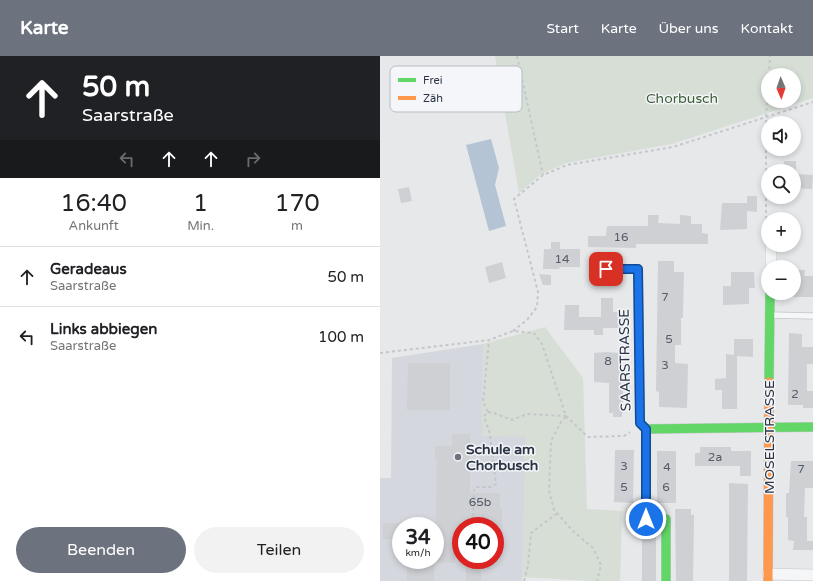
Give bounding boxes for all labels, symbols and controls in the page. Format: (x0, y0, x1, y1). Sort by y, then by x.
text: Karte (20, 17, 69, 39)
text: Start (547, 20, 579, 37)
text: Karte (601, 20, 637, 37)
text: Über uns (659, 20, 719, 37)
text: Kontakt (741, 20, 793, 37)
legend (390, 66, 522, 112)
north arrow (761, 68, 801, 108)
map controls (761, 68, 801, 300)
text: 50 m (82, 70, 150, 104)
icon: ahead (16, 72, 68, 124)
text: Frei (423, 74, 442, 87)
park label: Chorbusch (646, 90, 718, 107)
text: Zäh (423, 92, 443, 105)
text: Saarstraße (82, 104, 174, 126)
button: sound (761, 116, 801, 156)
icon: left (116, 148, 138, 170)
icon: ahead (158, 148, 180, 170)
icon: ahead (200, 148, 222, 170)
icon: right (242, 148, 264, 170)
button: search (761, 164, 801, 204)
text: 16:40 (60, 189, 127, 218)
text: 1 (193, 189, 208, 218)
text: 170 (274, 189, 320, 218)
button: + (761, 212, 801, 252)
text: Ankunft (69, 218, 119, 234)
text: Min. (187, 218, 214, 234)
text: m (291, 218, 303, 234)
house number: 16 (613, 230, 629, 244)
house number: 14 (554, 252, 570, 266)
pin (589, 252, 623, 286)
icon: arrive (595, 258, 617, 280)
text: Geradeaus (50, 260, 127, 278)
button: − (761, 260, 801, 300)
icon: ahead (16, 266, 38, 288)
text: 50 m (327, 268, 364, 286)
text: Saarstraße (50, 278, 116, 294)
house number: 7 (661, 290, 669, 304)
street label: SAARSTRASSE (616, 309, 634, 411)
text: Links abbiegen (50, 320, 157, 338)
icon: left (16, 326, 38, 348)
text: 100 m (318, 328, 364, 346)
house number: 5 (665, 332, 673, 346)
text: Saarstraße (50, 338, 116, 354)
house number: 8 (604, 354, 612, 368)
house number: 3 (661, 358, 669, 372)
street label: MOSELSTRASSE (761, 380, 778, 494)
house number: 2 (791, 387, 799, 401)
place label: Schule am Chorbusch (466, 441, 538, 474)
house number: 2a (708, 450, 722, 464)
marker: Schule am Chorbusch (453, 452, 463, 462)
house number: 3 (620, 459, 628, 473)
house number: 4 (663, 460, 671, 474)
house number: 7 (797, 462, 805, 476)
house number: 5 (620, 480, 628, 494)
house number: 6 (662, 480, 670, 494)
house number: 65b (469, 495, 491, 509)
position arrow (625, 498, 667, 540)
speed limit sign: 40 (452, 517, 504, 569)
text: 34 (405, 526, 431, 550)
button: Beenden (16, 527, 186, 573)
button: Teilen (194, 527, 364, 573)
text: km/h (405, 547, 431, 559)

